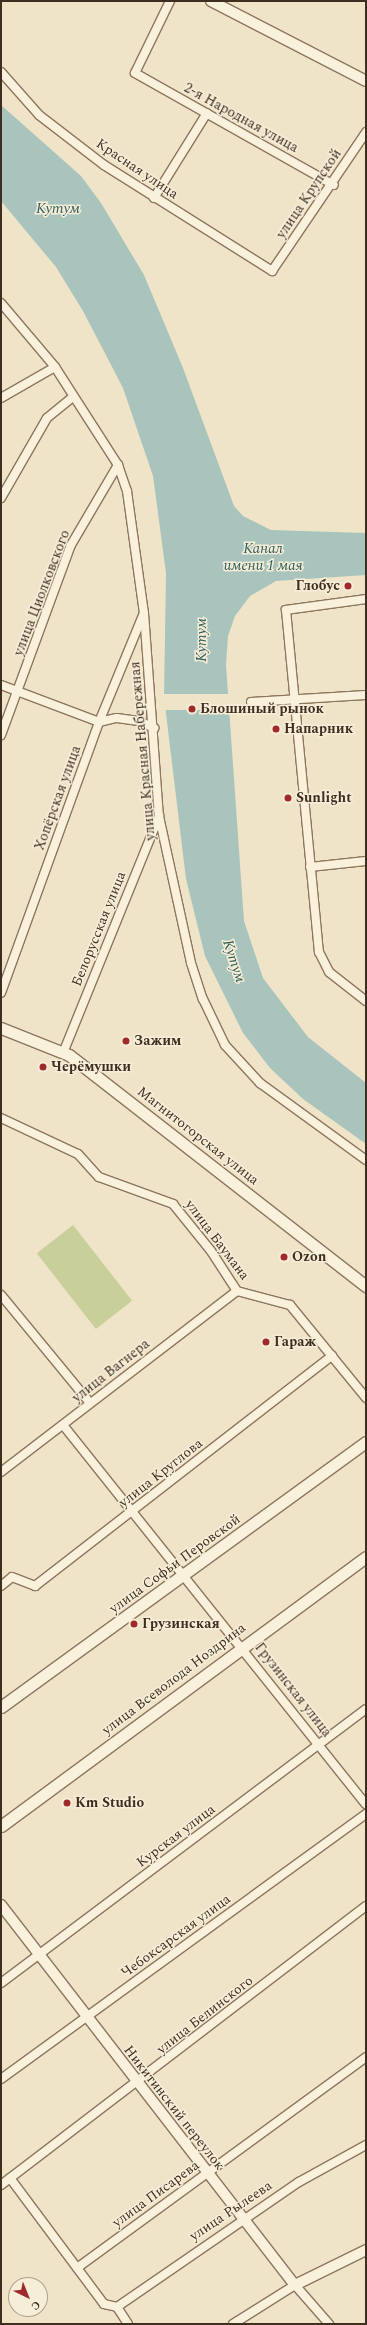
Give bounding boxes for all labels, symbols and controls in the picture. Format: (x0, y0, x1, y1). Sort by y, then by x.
street label: 2-я Народная улица (181, 80, 301, 156)
street label: Красная улица (93, 135, 181, 203)
street label: улица Крупской (273, 146, 345, 242)
water label: Кутум (36, 200, 80, 218)
street label: улица Циолковского (10, 528, 74, 658)
water label: Канал имени 1 мая (223, 539, 303, 574)
place label: Глобус (296, 578, 340, 594)
marker: Глобус (343, 581, 353, 591)
water label: Кутум (193, 618, 211, 662)
street label: улица Красная Набережная (127, 661, 159, 841)
place label: Блошиный рынок (200, 701, 324, 717)
marker: Блошиный рынок (187, 704, 197, 714)
place label: Напарник (284, 721, 353, 737)
marker: Напарник (271, 724, 281, 734)
street label: Хопёрская улица (31, 743, 85, 853)
place label: Sunlight (296, 790, 352, 806)
marker: Sunlight (283, 793, 293, 803)
street label: Белорусская улица (68, 869, 130, 989)
water label: Кутум (219, 937, 249, 985)
place label: Зажим (134, 1033, 181, 1049)
marker: Зажим (121, 1036, 131, 1046)
place label: Черёмушки (51, 1059, 131, 1075)
marker: Черёмушки (38, 1062, 48, 1072)
street label: Магнитогорская улица (134, 1083, 262, 1189)
street label: улица Баумана (181, 1197, 253, 1283)
place label: Ozon (292, 1249, 326, 1265)
marker: Ozon (279, 1252, 289, 1262)
place label: Гараж (274, 1334, 316, 1350)
street label: улица Вагнера (69, 1336, 153, 1406)
marker: Гараж (261, 1337, 271, 1347)
street label: улица Круглова (116, 1435, 206, 1511)
street label: улица Софьи Перовской (106, 1511, 244, 1617)
place label: Грузинская (142, 1616, 220, 1632)
street label: улица Всеволода Ноздрина (99, 1619, 249, 1739)
marker: Грузинская (129, 1619, 139, 1629)
street label: Грузинская улица (251, 1639, 335, 1741)
place label: Кm Studio (75, 1795, 144, 1811)
marker: Кm Studio (62, 1798, 72, 1808)
street label: Курская улица (133, 1801, 219, 1871)
street label: Чебоксарская улица (118, 1891, 234, 1981)
street label: улица Белинского (154, 1972, 256, 2058)
street label: Никитинский переулок (120, 2042, 228, 2174)
street label: улица Писарева (109, 2157, 203, 2231)
street label: улица Рылеева (187, 2177, 275, 2245)
north arrow (8, 2277, 48, 2317)
text: С (27, 2297, 45, 2314)

